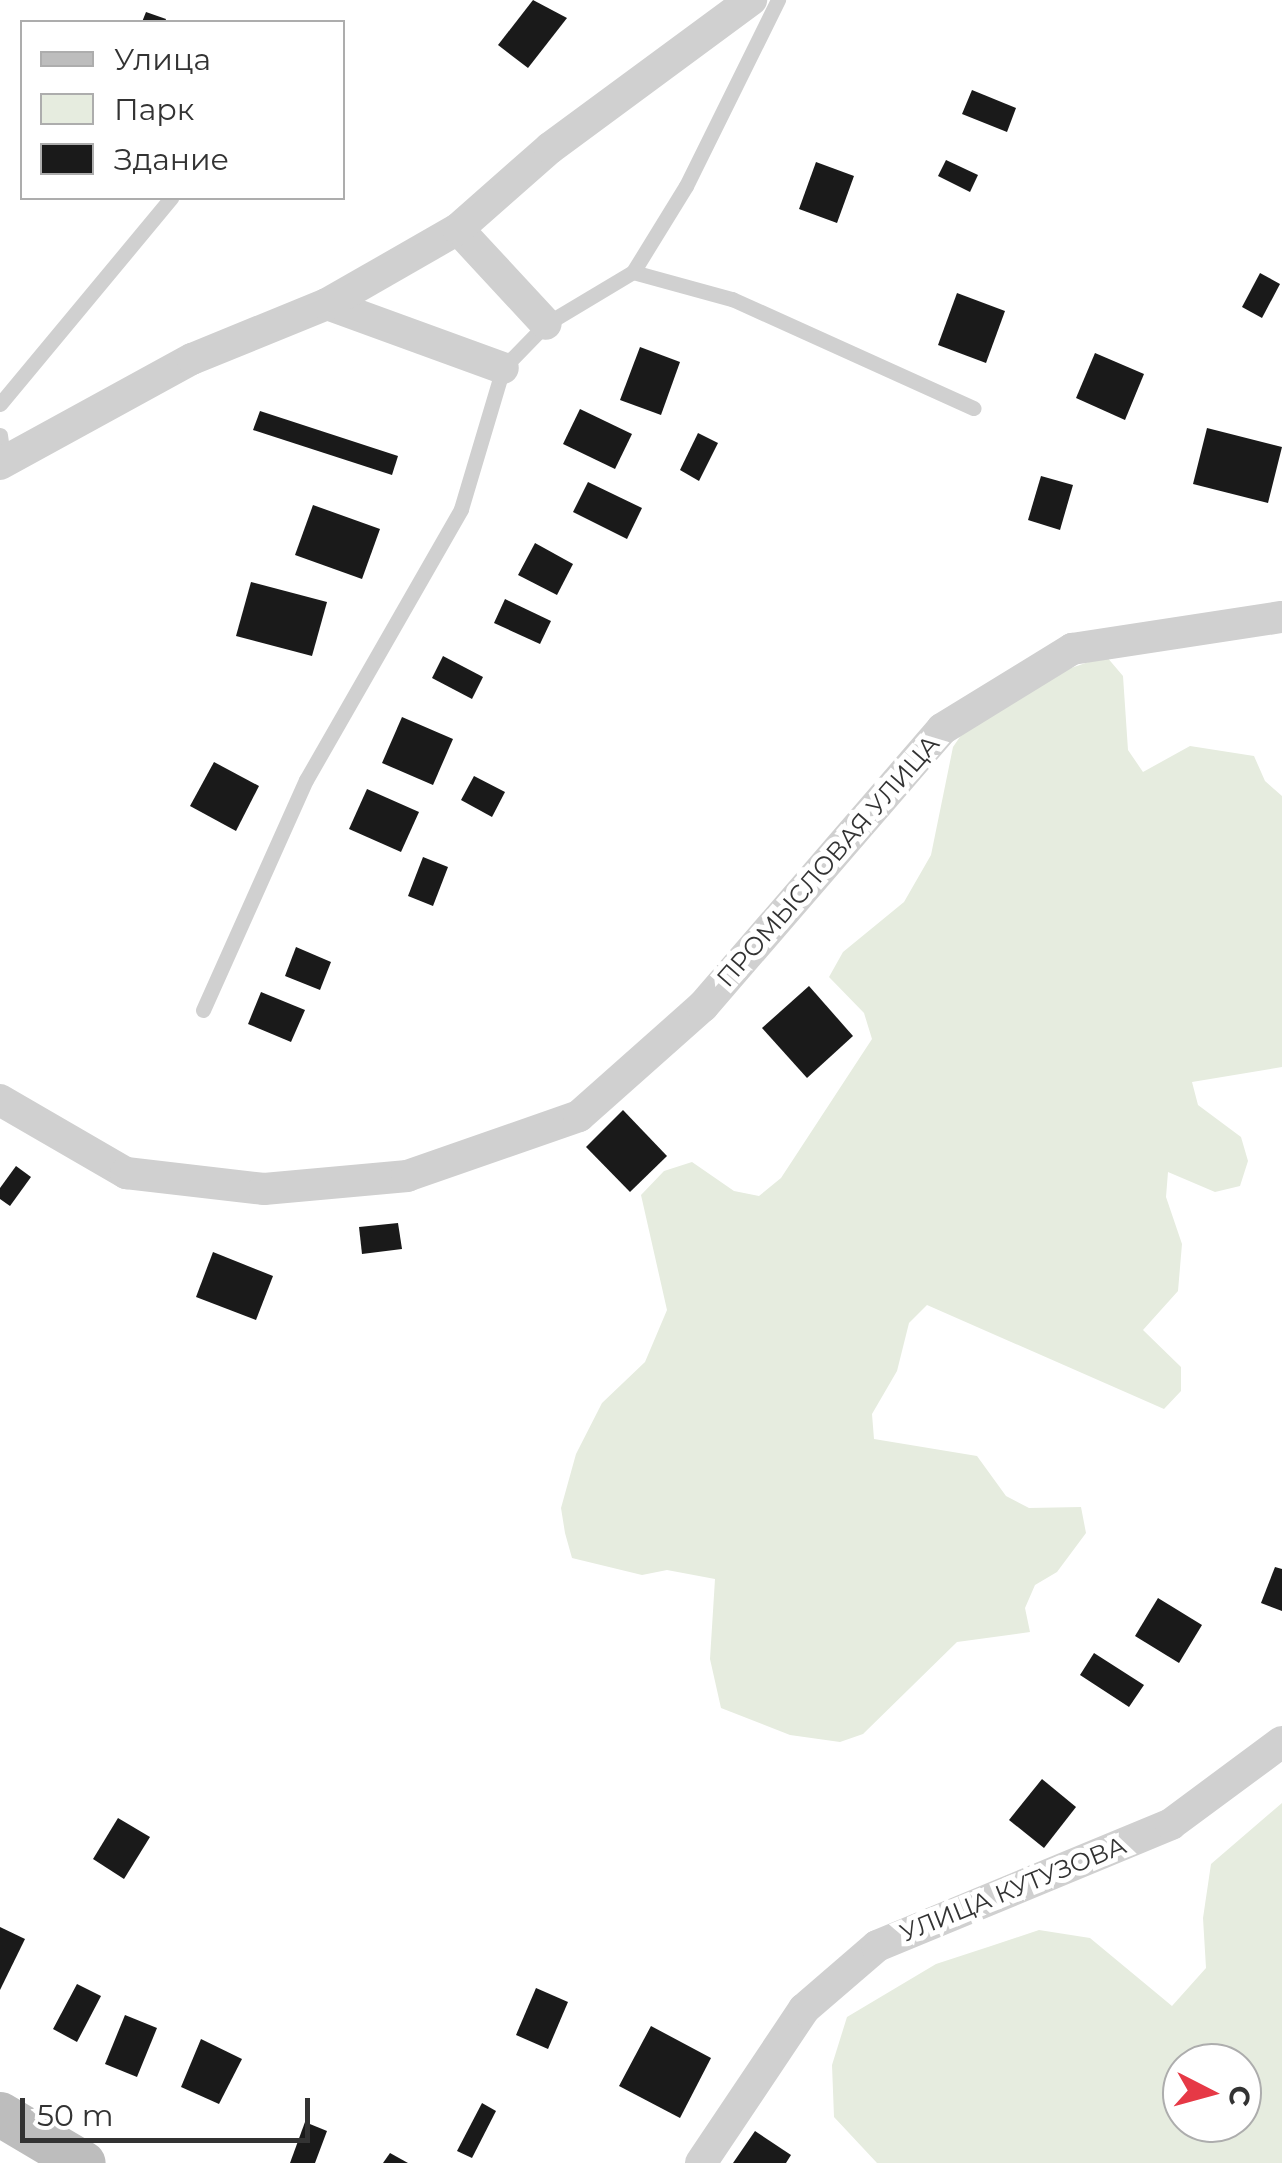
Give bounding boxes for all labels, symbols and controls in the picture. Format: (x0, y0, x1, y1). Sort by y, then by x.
legend (20, 20, 345, 200)
text: Улица (114, 41, 211, 78)
text: Парк (114, 91, 194, 128)
text: Здание (114, 141, 229, 178)
street label: ПРОМЫСЛОВАЯ УЛИЦА (711, 729, 945, 993)
street label: УЛИЦА КУТУЗОВА (896, 1830, 1130, 1948)
north arrow (1162, 2043, 1262, 2143)
scale bar (25, 2078, 315, 2140)
text: С (1222, 2084, 1258, 2108)
text: 50 m (37, 2097, 114, 2134)

